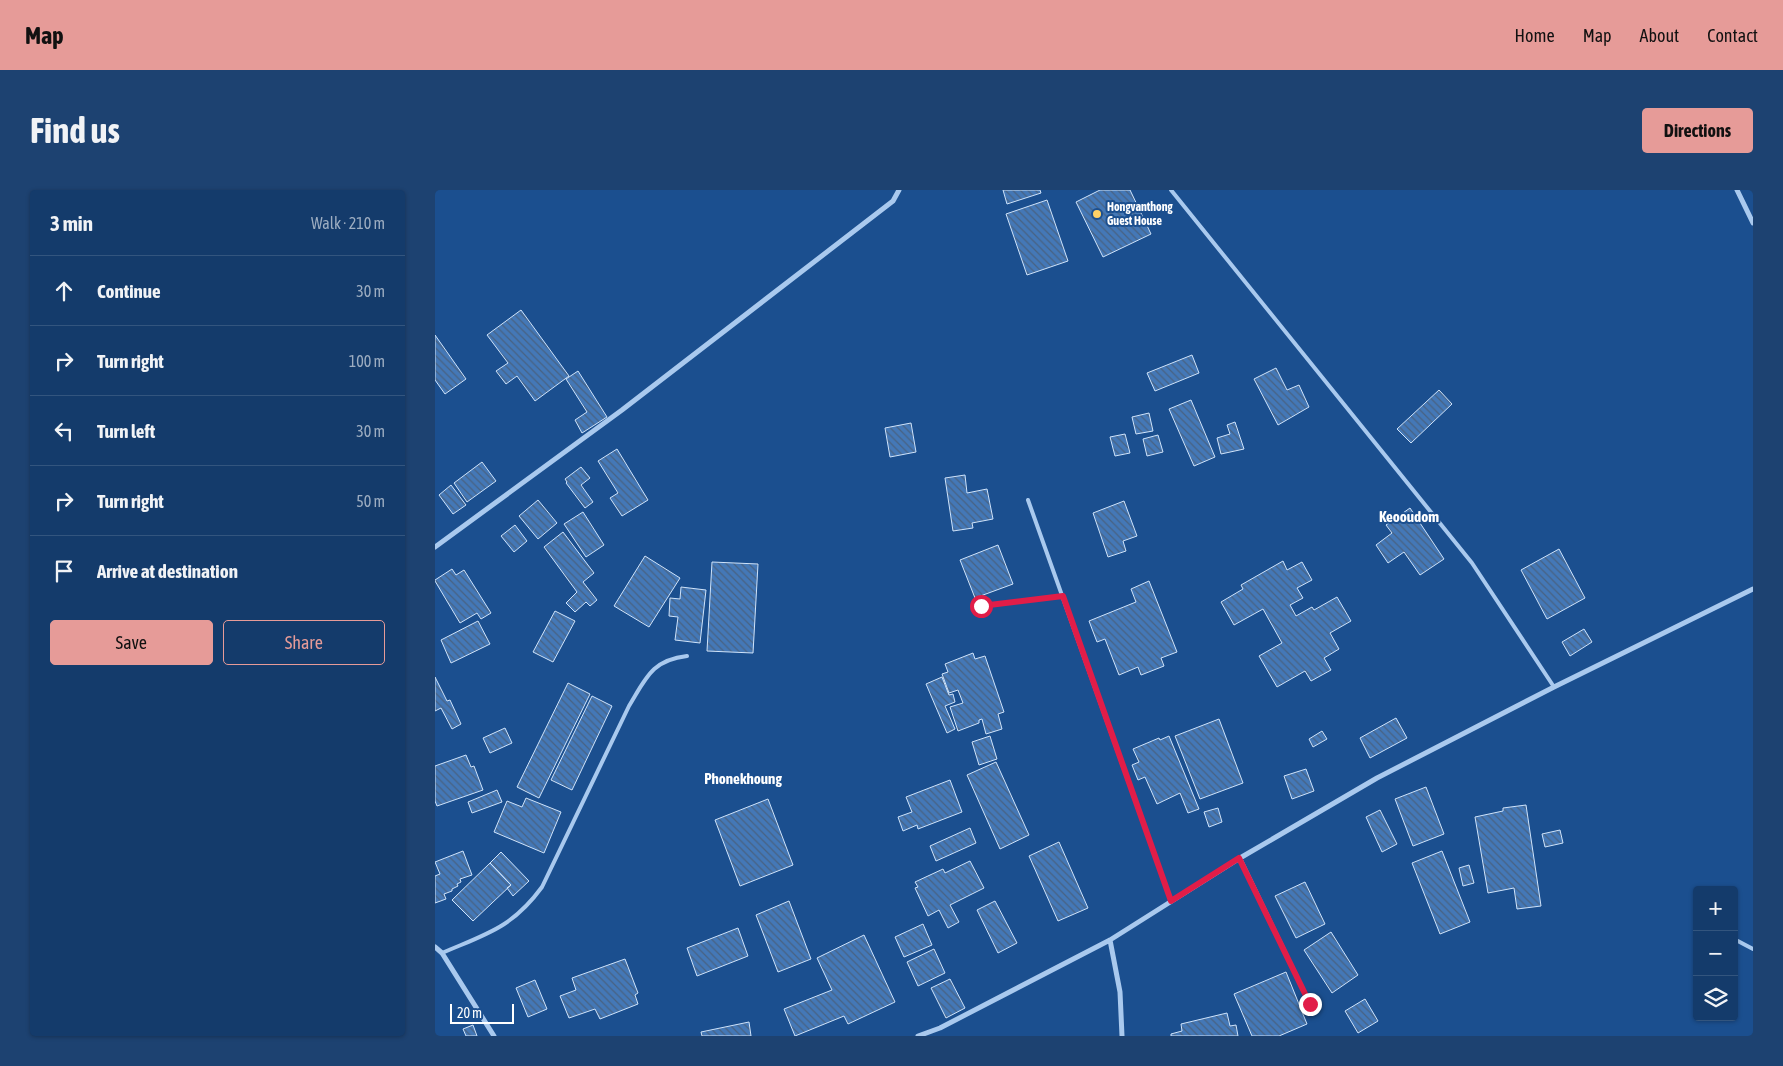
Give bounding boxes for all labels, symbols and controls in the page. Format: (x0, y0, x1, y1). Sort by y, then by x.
text: Map (25, 22, 64, 49)
text: Home (1515, 25, 1555, 46)
text: Map (1583, 25, 1612, 46)
text: About (1640, 25, 1679, 46)
text: Contact (1707, 25, 1758, 46)
button: Directions (1642, 108, 1753, 153)
text: Find us (30, 110, 120, 150)
place label: Hongvanthong Guest House (1107, 200, 1174, 228)
marker: Hongvanthong Guest House (1091, 208, 1103, 220)
text: 3 min (50, 211, 93, 235)
text: Walk · 210 m (311, 214, 385, 232)
icon: ahead (50, 277, 78, 305)
text: Continue (97, 280, 161, 302)
text: 30 m (356, 282, 385, 300)
icon: right (50, 347, 78, 375)
text: Turn right (97, 350, 164, 372)
text: 100 m (349, 352, 385, 370)
icon: left (50, 417, 78, 445)
text: Turn left (97, 420, 155, 442)
text: 30 m (356, 422, 385, 440)
icon: right (50, 487, 78, 515)
text: Turn right (97, 490, 164, 512)
text: 50 m (356, 492, 385, 510)
district label: Keooudom (1379, 508, 1439, 525)
icon: arrive (50, 557, 78, 585)
text: Arrive at destination (97, 560, 238, 582)
route start (970, 595, 993, 618)
button: Save (50, 620, 213, 665)
button: Share (223, 620, 385, 665)
district label: Phonekhoung (704, 770, 782, 787)
map controls (1693, 886, 1738, 1021)
button: + (1693, 886, 1738, 931)
button: − (1693, 931, 1738, 976)
button: layers (1693, 976, 1738, 1021)
route end (1299, 993, 1322, 1016)
scale bar (450, 1001, 514, 1024)
text: 20 m (457, 1005, 482, 1021)

